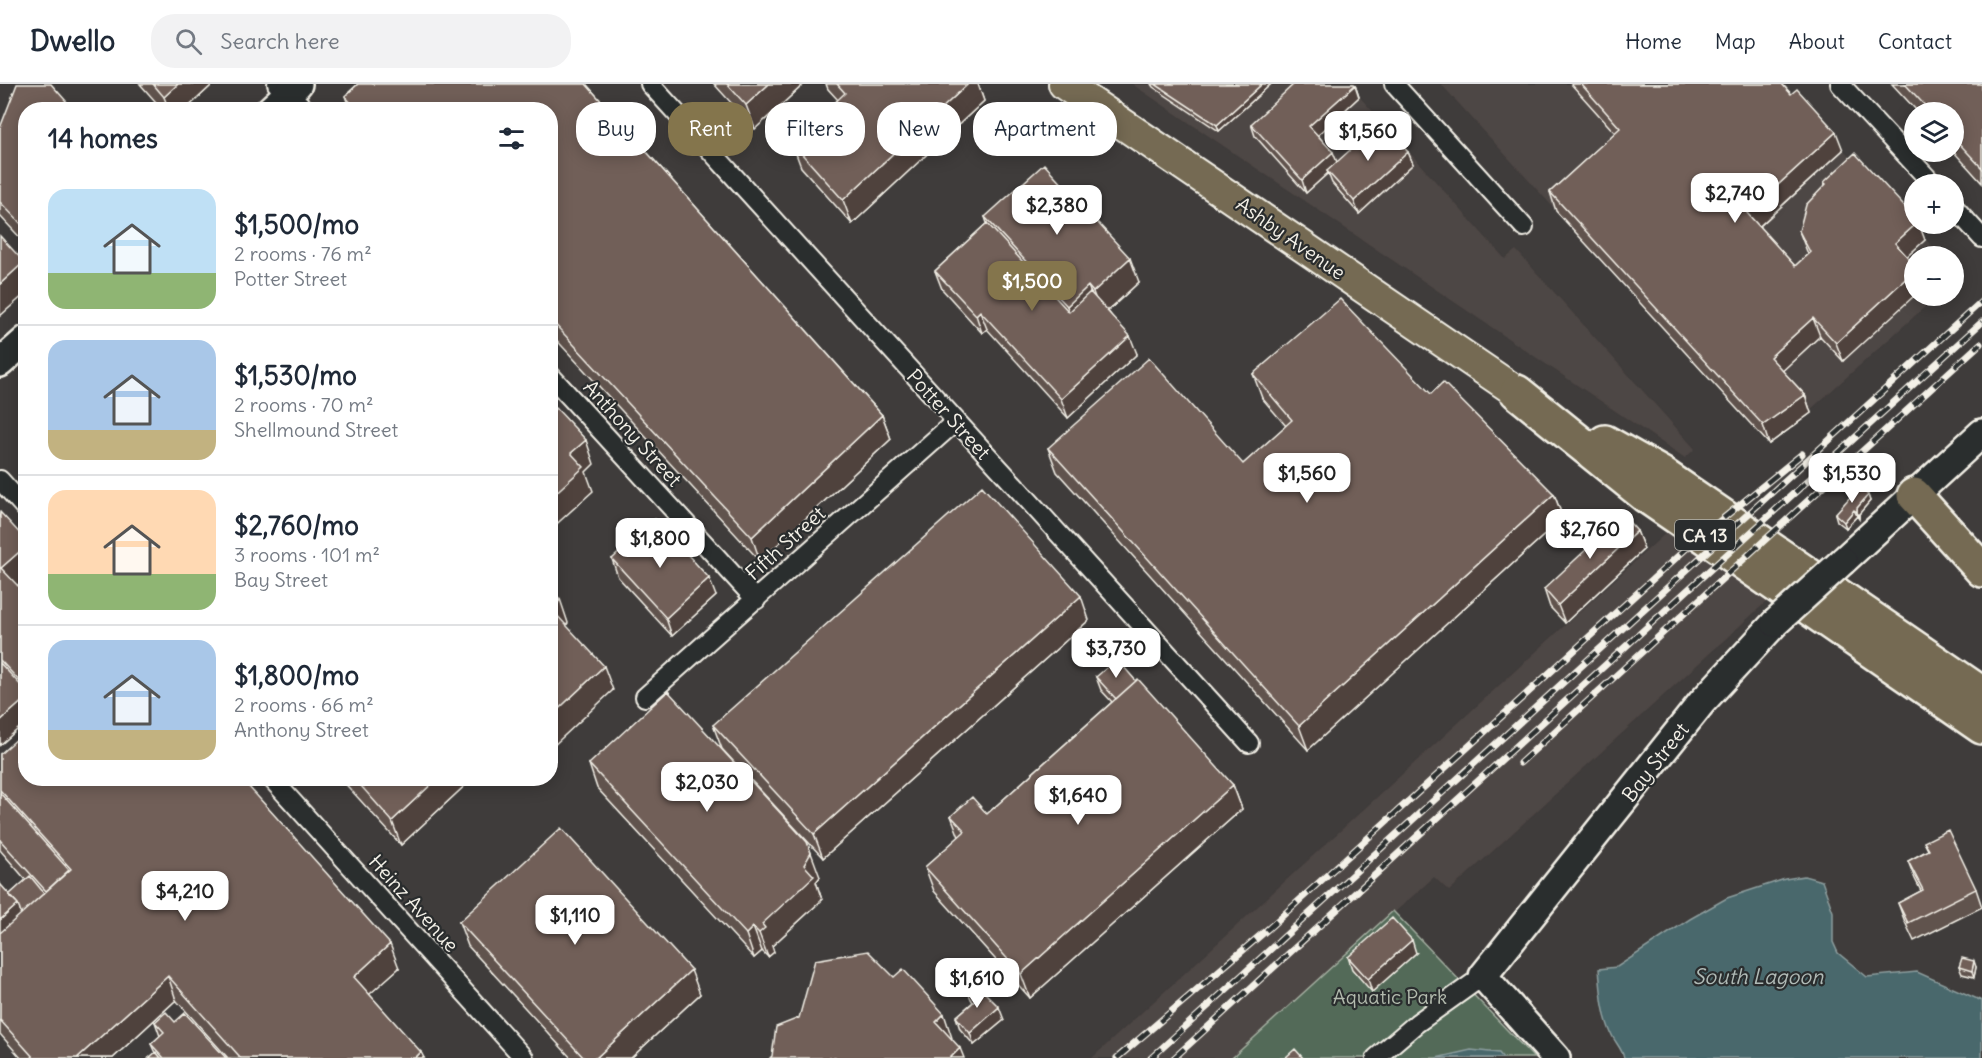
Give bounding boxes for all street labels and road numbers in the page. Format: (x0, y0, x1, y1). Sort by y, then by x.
street label: Ashby Avenue (1232, 191, 1350, 285)
street label: Potter Street (902, 364, 996, 465)
street label: Anthony Street (579, 375, 688, 492)
street label: Fifth Street (740, 500, 830, 585)
road number: CA 13 (1675, 520, 1735, 550)
street label: Bay Street (1616, 717, 1694, 807)
street label: Heinz Avenue (364, 849, 464, 957)

